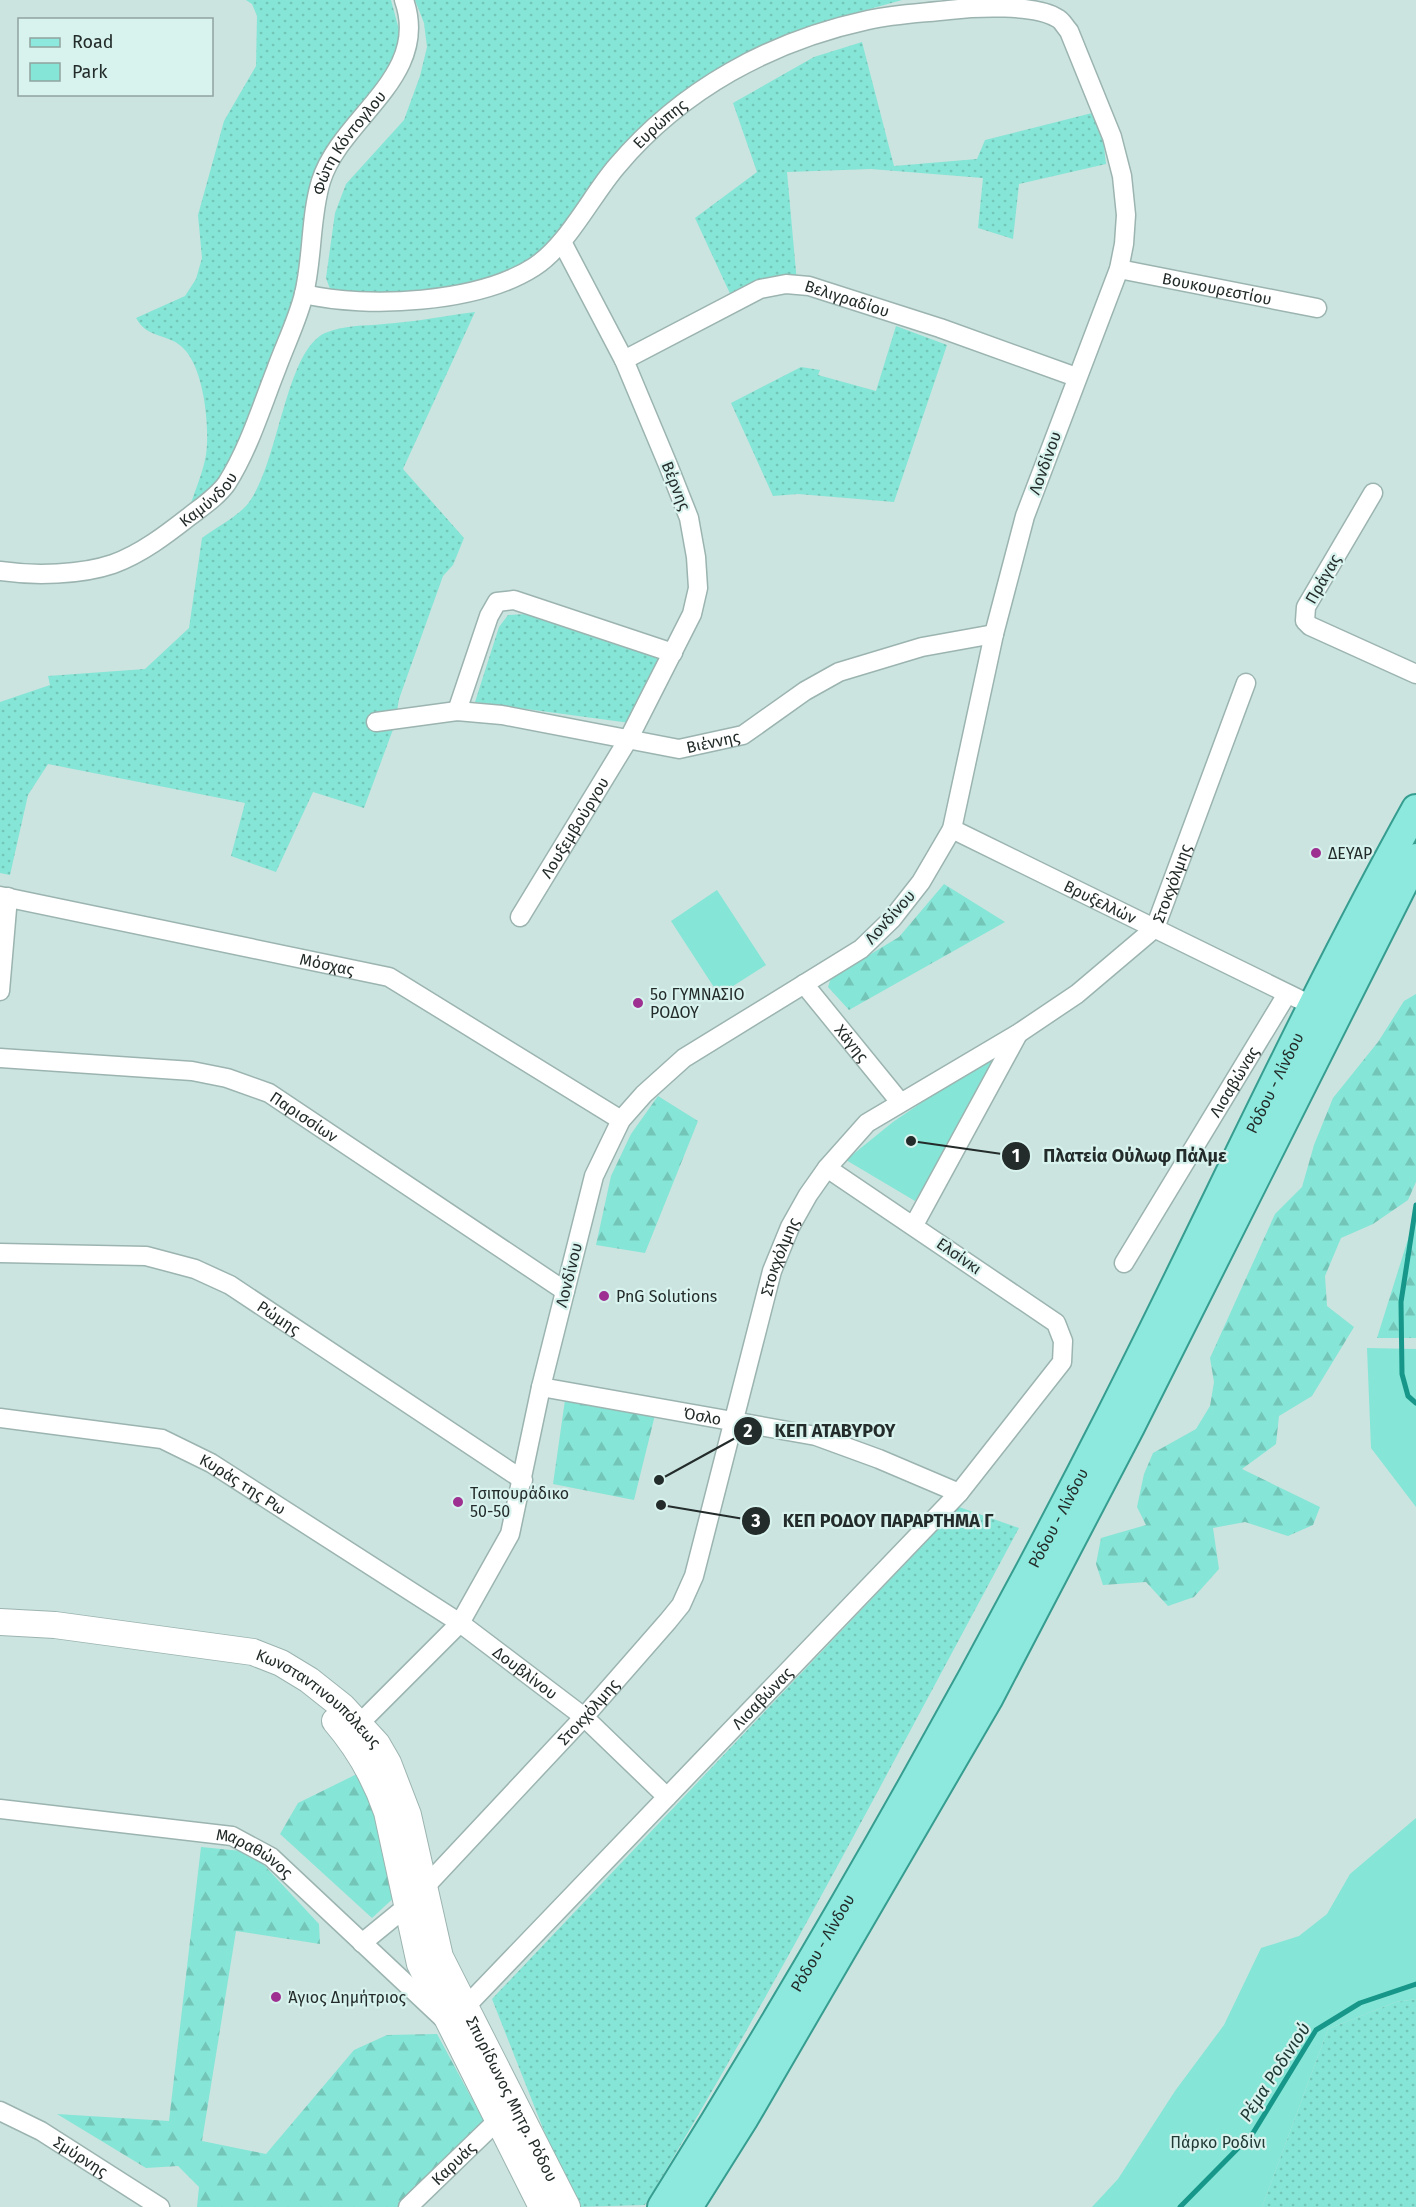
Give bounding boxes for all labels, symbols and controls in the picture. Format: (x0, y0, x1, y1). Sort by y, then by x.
legend (18, 18, 213, 96)
text: Road (72, 31, 114, 53)
text: Park (72, 61, 108, 83)
street label: Φώτη Κόντογλου (308, 87, 390, 197)
street label: Ευρώπης (629, 94, 691, 152)
street label: Βουκουρεστίου (1161, 268, 1274, 308)
street label: Βελιγραδίου (802, 276, 892, 321)
street label: Λονδίνου (1025, 429, 1065, 497)
street label: Βέρνης (658, 459, 695, 514)
street label: Καμύνδου (175, 468, 241, 531)
street label: Πράγας (1301, 550, 1345, 607)
street label: Βιέννης (685, 726, 742, 757)
street label: Λουξεμβούργου (537, 773, 613, 881)
street label: Στοκχόλμης (1148, 841, 1195, 925)
place label: ΔΕΥΑΡ (1328, 844, 1372, 863)
marker: ΔΕΥΑΡ (1309, 846, 1323, 860)
street label: Βρυξελλών (1061, 876, 1140, 927)
street label: Λονδίνου (861, 886, 919, 948)
street label: Μόσχας (298, 949, 356, 979)
place label: 5ο ΓΥΜΝΑΣΙΟ ΡΟΔΟΥ (650, 985, 745, 1022)
marker: 5ο ΓΥΜΝΑΣΙΟ ΡΟΔΟΥ (631, 996, 645, 1010)
street label: Χάγης (831, 1020, 873, 1066)
street label: Ρόδου - Λίνδου (1242, 1029, 1307, 1136)
street label: Λισαβώνας (1205, 1043, 1263, 1120)
street label: Παρισσίων (267, 1087, 342, 1146)
callout: Πλατεία Ούλωφ Πάλμε (1001, 1138, 1238, 1174)
text: 1 (1012, 1145, 1020, 1167)
text: Πλατεία Ούλωφ Πάλμε (1043, 1145, 1227, 1167)
street label: Στοκχόλμης (757, 1213, 803, 1298)
street label: Ελσίνκι (933, 1234, 985, 1278)
street label: Λονδίνου (552, 1241, 586, 1309)
place label: PnG Solutions (616, 1287, 717, 1306)
marker: PnG Solutions (597, 1289, 611, 1303)
street label: Ρώμης (254, 1296, 304, 1339)
street label: Όσλο (682, 1403, 723, 1428)
callout: ΚΕΠ ΑΤΑΒΥΡΟΥ (733, 1413, 907, 1449)
text: 2 (743, 1420, 753, 1442)
text: ΚΕΠ ΑΤΑΒΥΡΟΥ (775, 1420, 896, 1442)
street label: Κυράς της Ρω (197, 1450, 290, 1518)
street label: Ρόδου - Λίνδου (1024, 1465, 1092, 1571)
place label: Τσιπουράδικο 50-50 (470, 1484, 569, 1521)
marker: Τσιπουράδικο 50-50 (451, 1495, 465, 1509)
callout: ΚΕΠ ΡΟΔΟΥ ΠΑΡΑΡΤΗΜΑ Γ (741, 1503, 1006, 1539)
text: 3 (750, 1510, 761, 1532)
text: ΚΕΠ ΡΟΔΟΥ ΠΑΡΑΡΤΗΜΑ Γ (783, 1510, 994, 1532)
street label: Δουβλίνου (489, 1642, 561, 1703)
street label: Κωνσταντινουπόλεως (253, 1645, 385, 1752)
street label: Λισαβώνας (728, 1663, 797, 1733)
street label: Στοκχόλμης (554, 1674, 623, 1749)
street label: Μαραθώνος (215, 1825, 297, 1882)
street label: Ρόδου - Λίνδου (786, 1890, 858, 1995)
place label: Άγιος Δημήτριος (288, 1988, 407, 2007)
marker: Άγιος Δημήτριος (269, 1990, 283, 2004)
street label: Σπυρίδωνος Μητρ. Ρόδου (462, 2013, 562, 2185)
water label: Ρέμα Ροδινιού (1235, 2018, 1315, 2126)
street label: Σμύρνης (50, 2132, 112, 2181)
park label: Πάρκο Ροδίνι (1170, 2133, 1266, 2152)
street label: Καρυάς (427, 2137, 480, 2189)

